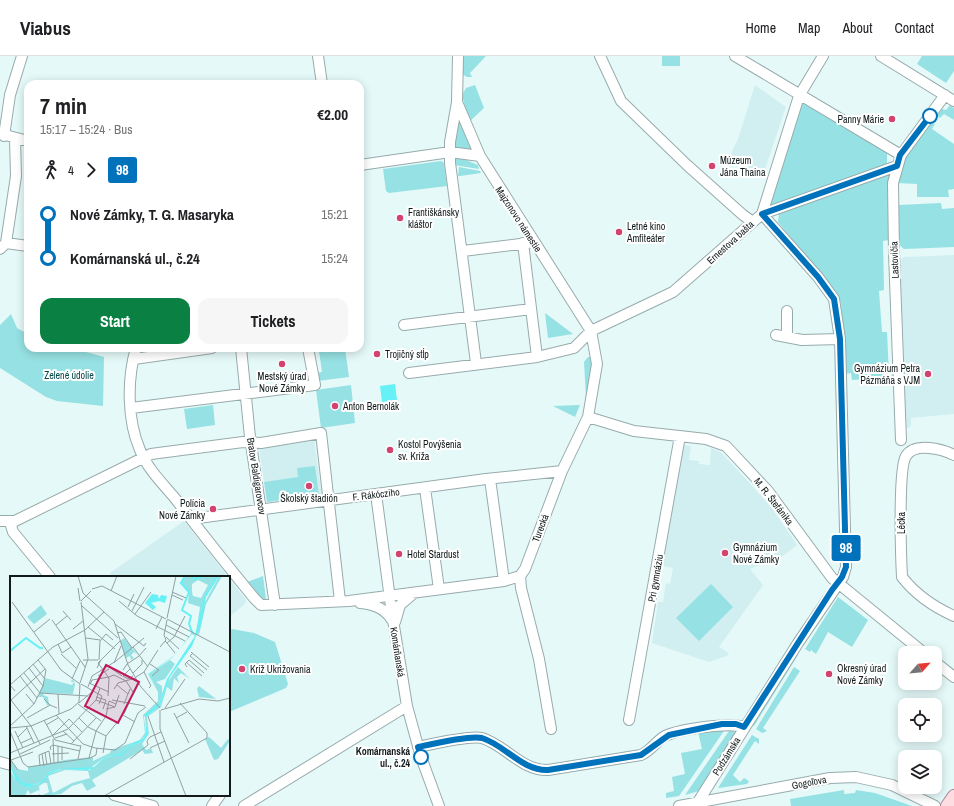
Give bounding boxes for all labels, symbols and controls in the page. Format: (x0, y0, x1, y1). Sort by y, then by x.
text: Viabus (20, 15, 71, 41)
text: Home (745, 19, 776, 37)
text: Map (798, 19, 820, 37)
text: About (842, 19, 872, 37)
text: Contact (894, 19, 934, 37)
text: 7 min (40, 91, 87, 121)
text: €2.00 (317, 104, 348, 125)
unlabelled marker (922, 108, 938, 124)
place label: Panny Márie (838, 113, 884, 126)
marker: Panny Márie (887, 114, 897, 124)
text: 15:17 – 15:24 · Bus (40, 121, 132, 138)
place label: Múzeum Jána Thaina (720, 154, 766, 179)
icon: walk (40, 159, 62, 181)
icon: forward (80, 159, 102, 181)
text: 98 (116, 161, 129, 179)
marker: Múzeum Jána Thaina (707, 161, 717, 171)
text: 4 (68, 162, 74, 179)
street label: Majzonovo námestie (493, 184, 545, 255)
text: Nové Zámky, T. G. Masaryka (70, 204, 234, 225)
text: 15:21 (321, 206, 348, 223)
place label: Františkánsky kláštor (408, 206, 460, 231)
marker: Františkánsky kláštor (395, 213, 405, 223)
street label: Ernestova bašta (704, 217, 757, 267)
place label: Letné kino Amfiteáter (626, 220, 666, 245)
marker: Letné kino Amfiteáter (614, 227, 624, 237)
street label: Lastovičia (887, 241, 902, 279)
text: Komárnanská ul., č.24 (70, 248, 200, 269)
text: 15:24 (321, 250, 348, 267)
button: Start (40, 298, 190, 344)
button: Tickets (198, 298, 348, 344)
place label: Trojičný stĺp (385, 348, 429, 361)
marker: Trojičný stĺp (372, 349, 382, 359)
marker: Mestský úrad Nové Zámky (277, 359, 287, 369)
place label: Gymnázium Petra Pázmáňa s VJM (854, 362, 920, 387)
park label: Zelené údolie (44, 369, 94, 382)
marker: Gymnázium Petra Pázmáňa s VJM (923, 369, 933, 379)
place label: Mestský úrad Nové Zámky (258, 370, 306, 395)
place label: Anton Bernolák (342, 400, 400, 413)
marker: Anton Bernolák (330, 401, 340, 411)
street label: Bratov Baldigarovcov (244, 437, 269, 516)
place label: Kostol Povýšenia sv. Kríža (398, 438, 462, 463)
marker: Kostol Povýšenia sv. Kríža (385, 445, 395, 455)
street label: M. R. Štefánika (751, 475, 796, 528)
marker: Školský štadión (304, 481, 314, 491)
street label: F. Rákócziho (352, 485, 401, 504)
place label: Školský štadión (280, 492, 338, 505)
place label: Polícia Nové Zámky (159, 497, 206, 522)
marker: Polícia Nové Zámky (208, 504, 218, 514)
street label: Turecká (529, 512, 552, 544)
street label: Lécka (895, 512, 908, 534)
line badge: 98 (828, 535, 864, 561)
text: 98 (840, 539, 852, 557)
place label: Gymnázium Nové Zámky (733, 541, 780, 566)
place label: Hotel Stardust (407, 548, 460, 561)
marker: Gymnázium Nové Zámky (720, 548, 730, 558)
marker: Hotel Stardust (394, 549, 404, 559)
street label: Pri gymnáziu (645, 553, 666, 603)
inset map (10, 576, 230, 796)
street label: Komárňanská (387, 626, 408, 679)
north arrow (898, 646, 942, 690)
map controls (898, 646, 942, 794)
place label: Okresný úrad Nové Zámky (837, 662, 886, 687)
place label: Kríž Ukrižovania (250, 663, 311, 676)
marker: Kríž Ukrižovania (237, 664, 247, 674)
marker: Okresný úrad Nové Zámky (824, 669, 834, 679)
button: locate (898, 698, 942, 742)
street label: Podzámska (710, 734, 744, 778)
place label: Komárnanská ul., č.24 (356, 745, 410, 770)
marker: Komárnanská ul., č.24 (413, 749, 429, 765)
button: layers (898, 750, 942, 794)
street label: Gogoľova (791, 773, 828, 792)

